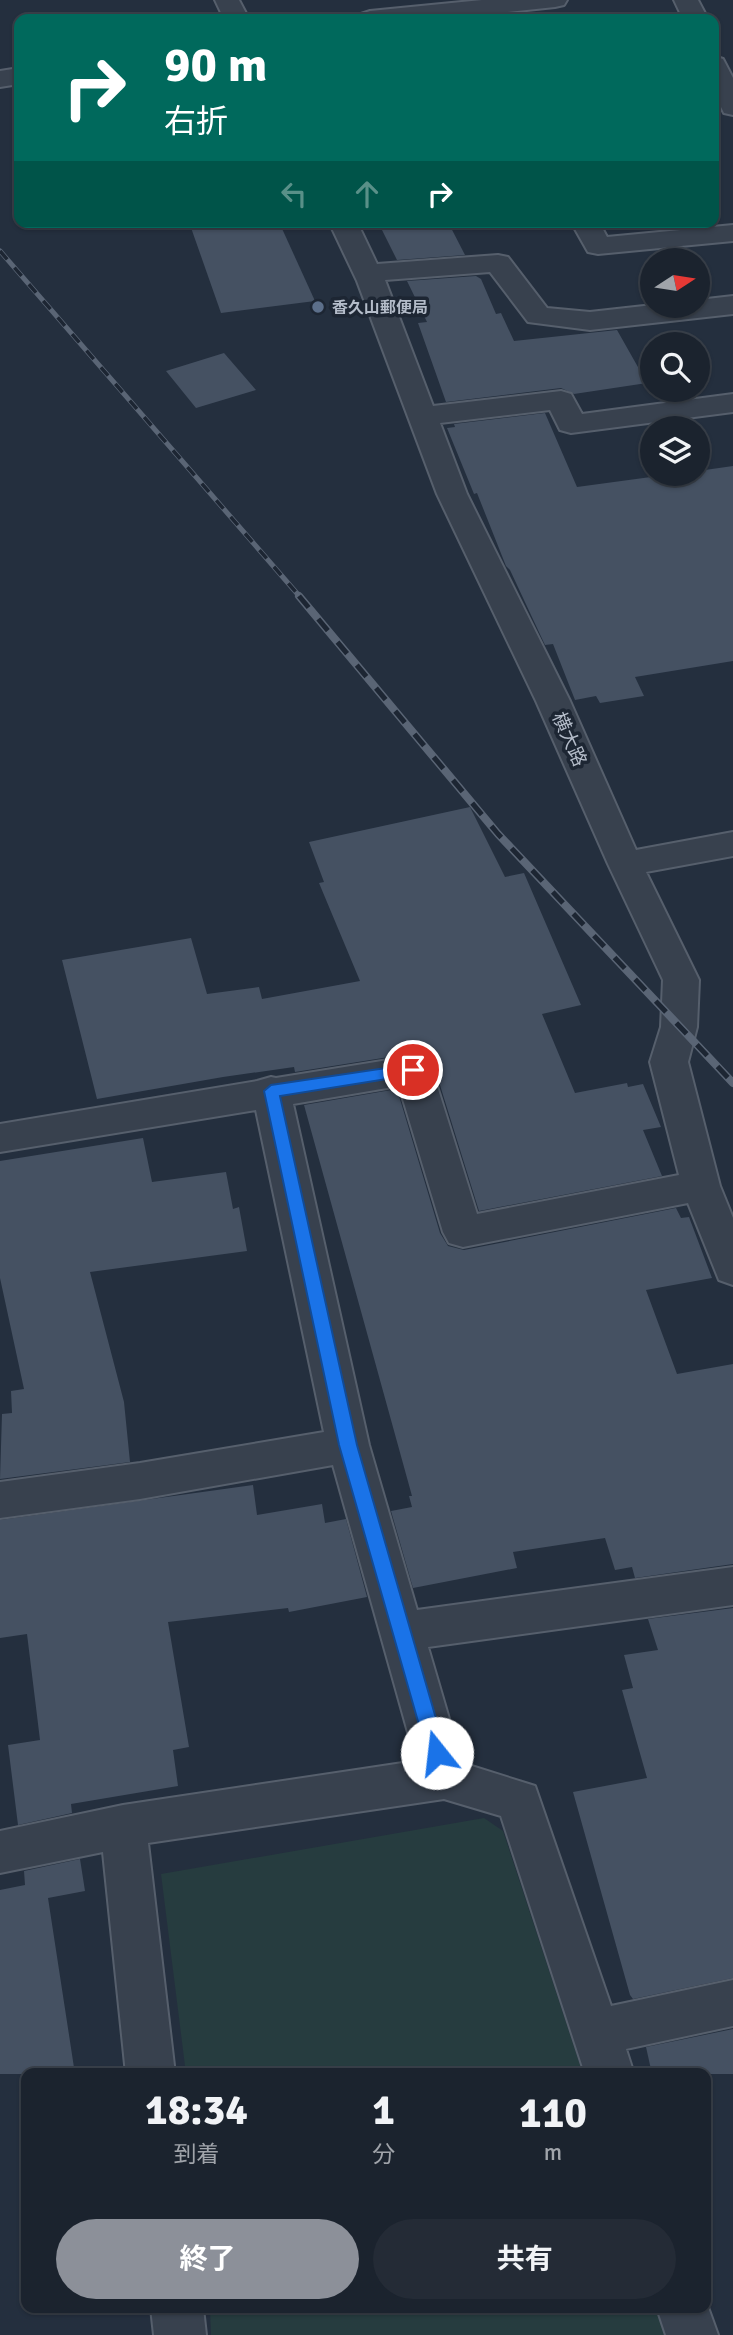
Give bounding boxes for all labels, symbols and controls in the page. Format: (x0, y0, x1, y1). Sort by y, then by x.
text: 90 m (164, 35, 267, 95)
icon: right (49, 42, 140, 133)
text: 右折 (164, 102, 228, 141)
icon: left (275, 175, 313, 213)
icon: ahead (348, 175, 386, 213)
icon: right (421, 175, 459, 213)
north arrow (640, 248, 710, 318)
map controls (640, 248, 710, 486)
place label: 香久山郵便局 (332, 298, 428, 318)
marker: 香久山郵便局 (310, 299, 326, 315)
button: search (640, 332, 710, 402)
button: layers (640, 416, 710, 486)
street label: 横大路 (547, 708, 592, 770)
pin (383, 1040, 443, 1100)
icon: arrive (394, 1051, 432, 1089)
position arrow (400, 1716, 474, 1790)
text: 18:34 (145, 2085, 248, 2136)
text: 1 (372, 2085, 395, 2136)
text: 110 (519, 2088, 587, 2139)
text: m (544, 2138, 562, 2167)
text: 到着 (174, 2140, 220, 2169)
text: 分 (372, 2140, 395, 2169)
button: 終了 (56, 2219, 359, 2299)
button: 共有 (373, 2219, 676, 2299)

